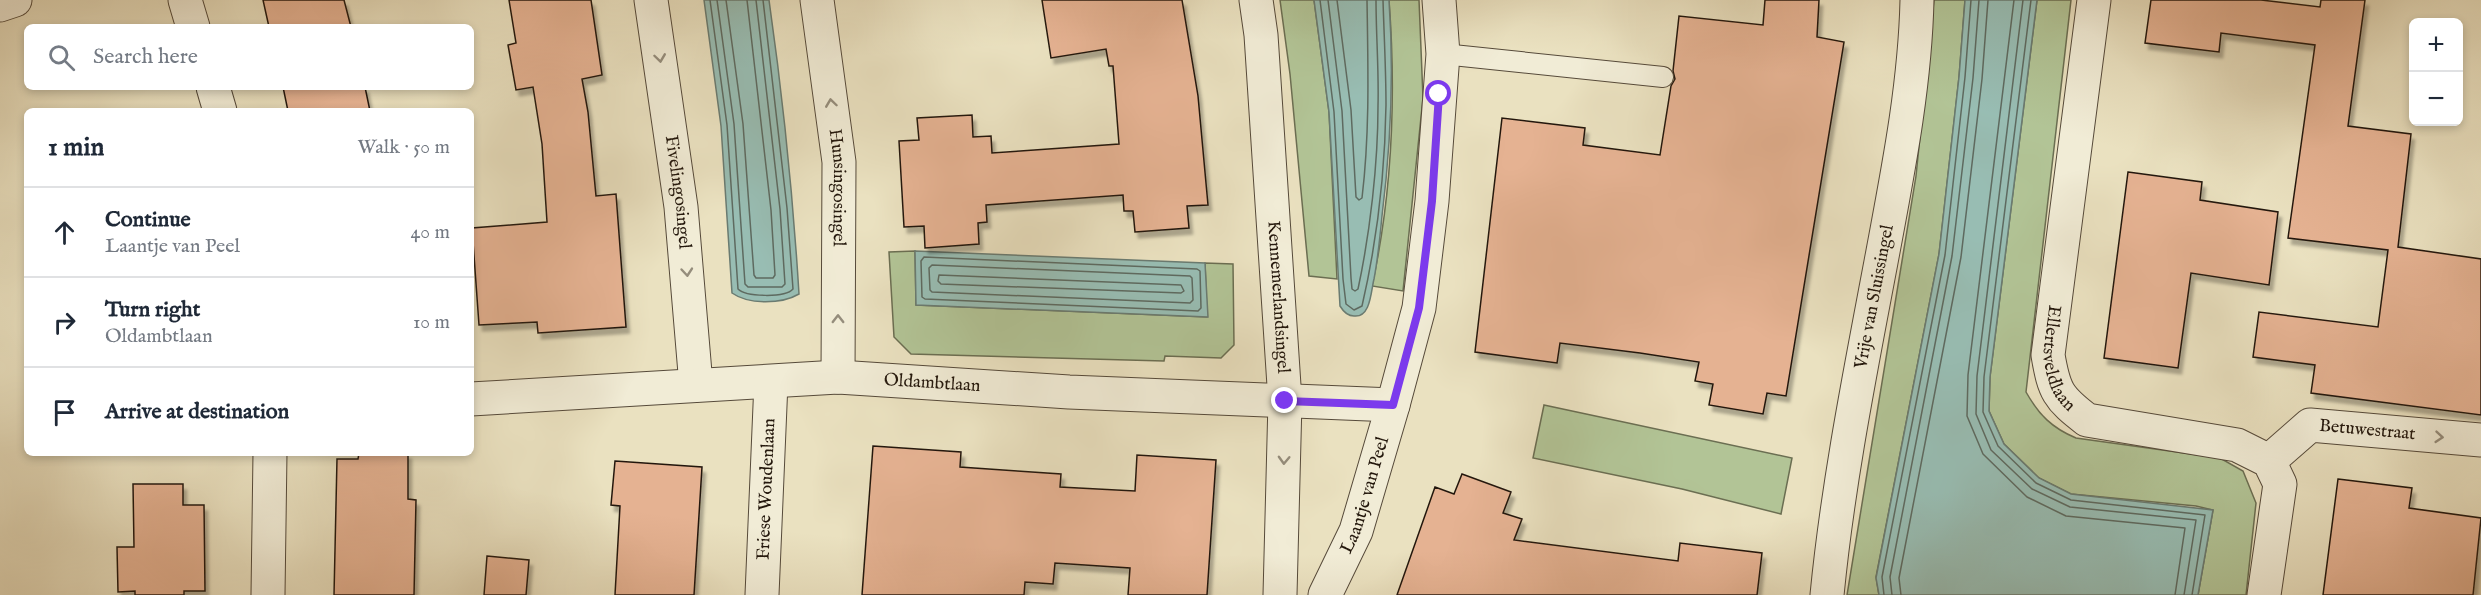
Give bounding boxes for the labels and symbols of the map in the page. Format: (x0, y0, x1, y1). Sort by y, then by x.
one-way arrow (653, 53, 665, 62)
route start (1425, 80, 1451, 106)
one-way arrow (825, 99, 838, 108)
street label: Hunsingosingel (823, 127, 851, 247)
street label: Fivelingosingel (659, 134, 696, 250)
street label: Kennemerlandsingel (1262, 220, 1295, 374)
street label: Vrije van Sluissingel (1849, 223, 1899, 372)
one-way arrow (680, 268, 693, 277)
street label: Ellertsveldlaan (2037, 304, 2081, 417)
one-way arrow (832, 314, 844, 323)
street label: Oldambtlaan (883, 368, 982, 398)
route end (1271, 387, 1297, 413)
street label: Betuwestraat (2318, 414, 2416, 446)
street label: Friese Woudenlaan (752, 417, 781, 561)
one-way arrow (2435, 430, 2444, 443)
street label: Laantje van Peel (1335, 434, 1395, 557)
one-way arrow (1277, 455, 1290, 464)

